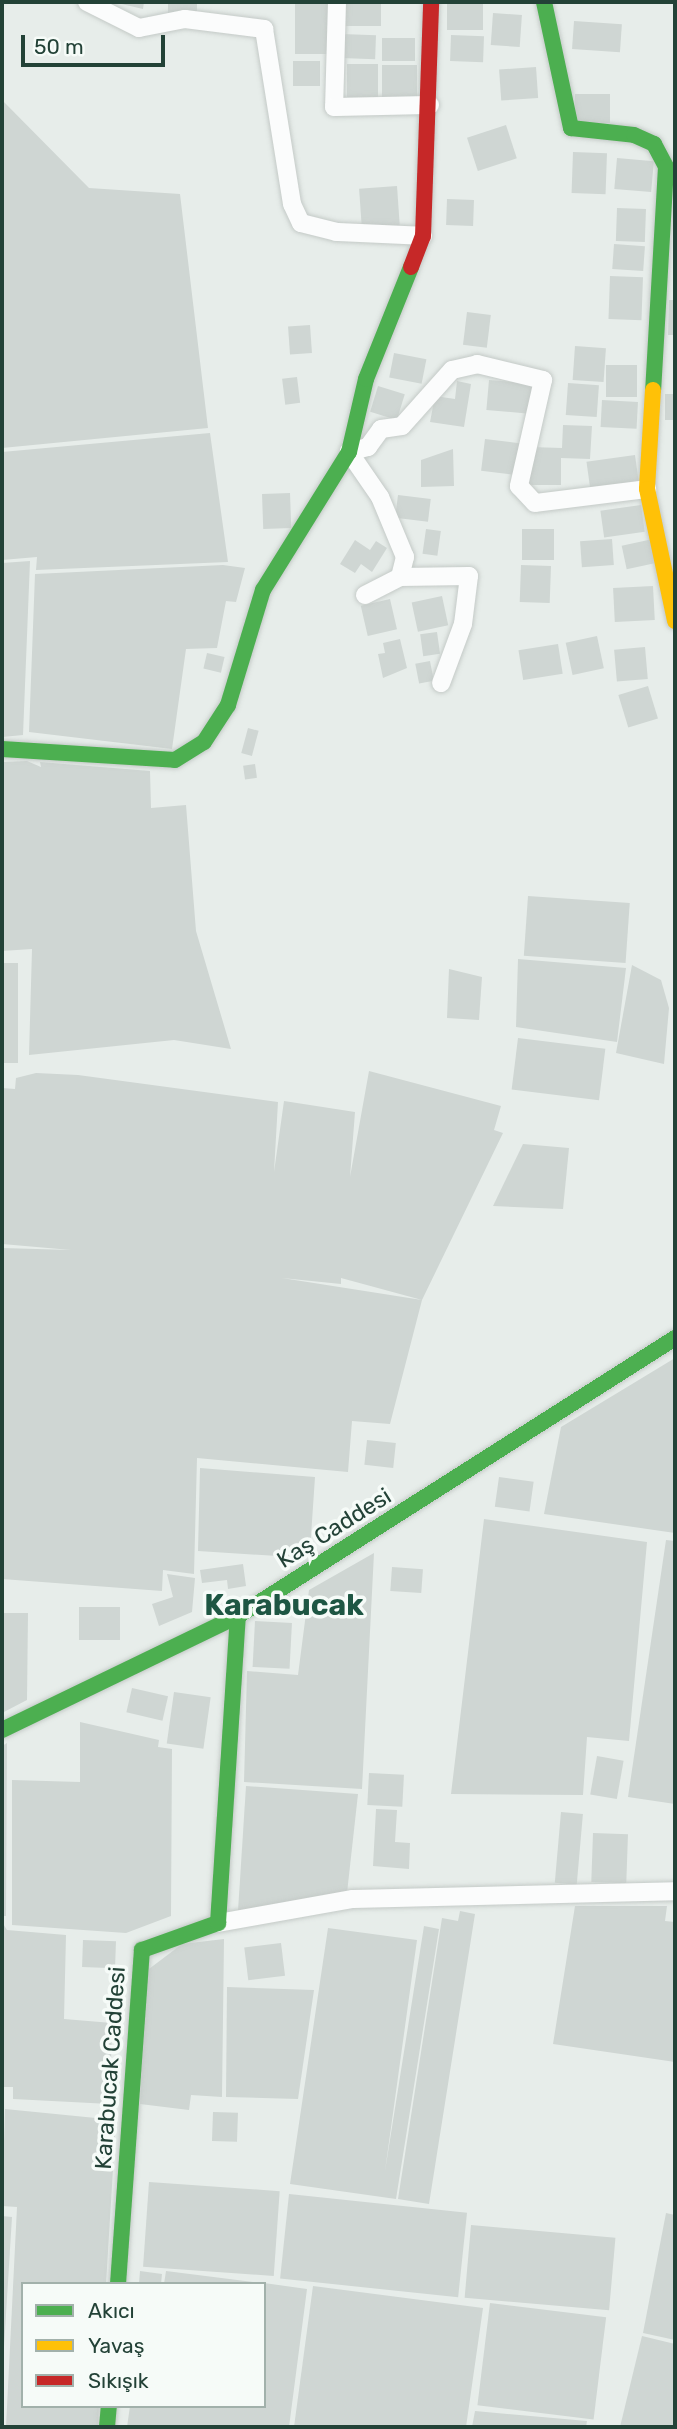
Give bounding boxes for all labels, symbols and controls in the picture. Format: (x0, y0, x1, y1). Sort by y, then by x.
scale bar (24, 21, 168, 65)
text: 50 m (34, 34, 84, 59)
street label: Kaş Caddesi (272, 1482, 396, 1574)
district label: Karabucak (204, 1587, 364, 1623)
street label: Karabucak Caddesi (89, 1965, 131, 2171)
legend (21, 2282, 266, 2408)
text: Akıcı (88, 2298, 135, 2323)
text: Yavaş (88, 2333, 144, 2358)
text: Sıkışık (88, 2368, 149, 2393)

